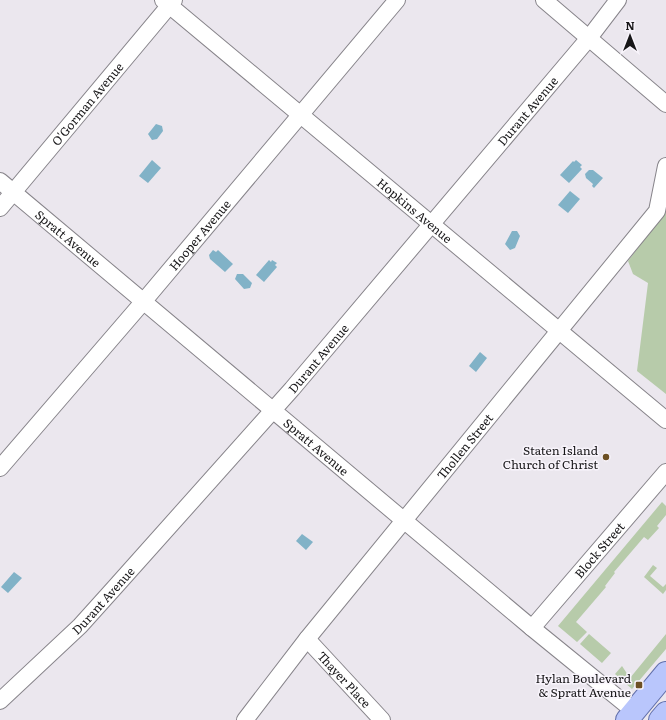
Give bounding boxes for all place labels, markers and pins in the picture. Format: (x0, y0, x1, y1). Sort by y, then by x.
place label: Staten Island Church of Christ (503, 441, 599, 473)
marker: Staten Island Church of Christ (601, 452, 611, 462)
place label: Hylan Boulevard & Spratt Avenue (536, 669, 632, 701)
marker: Hylan Boulevard & Spratt Avenue (634, 680, 644, 690)

